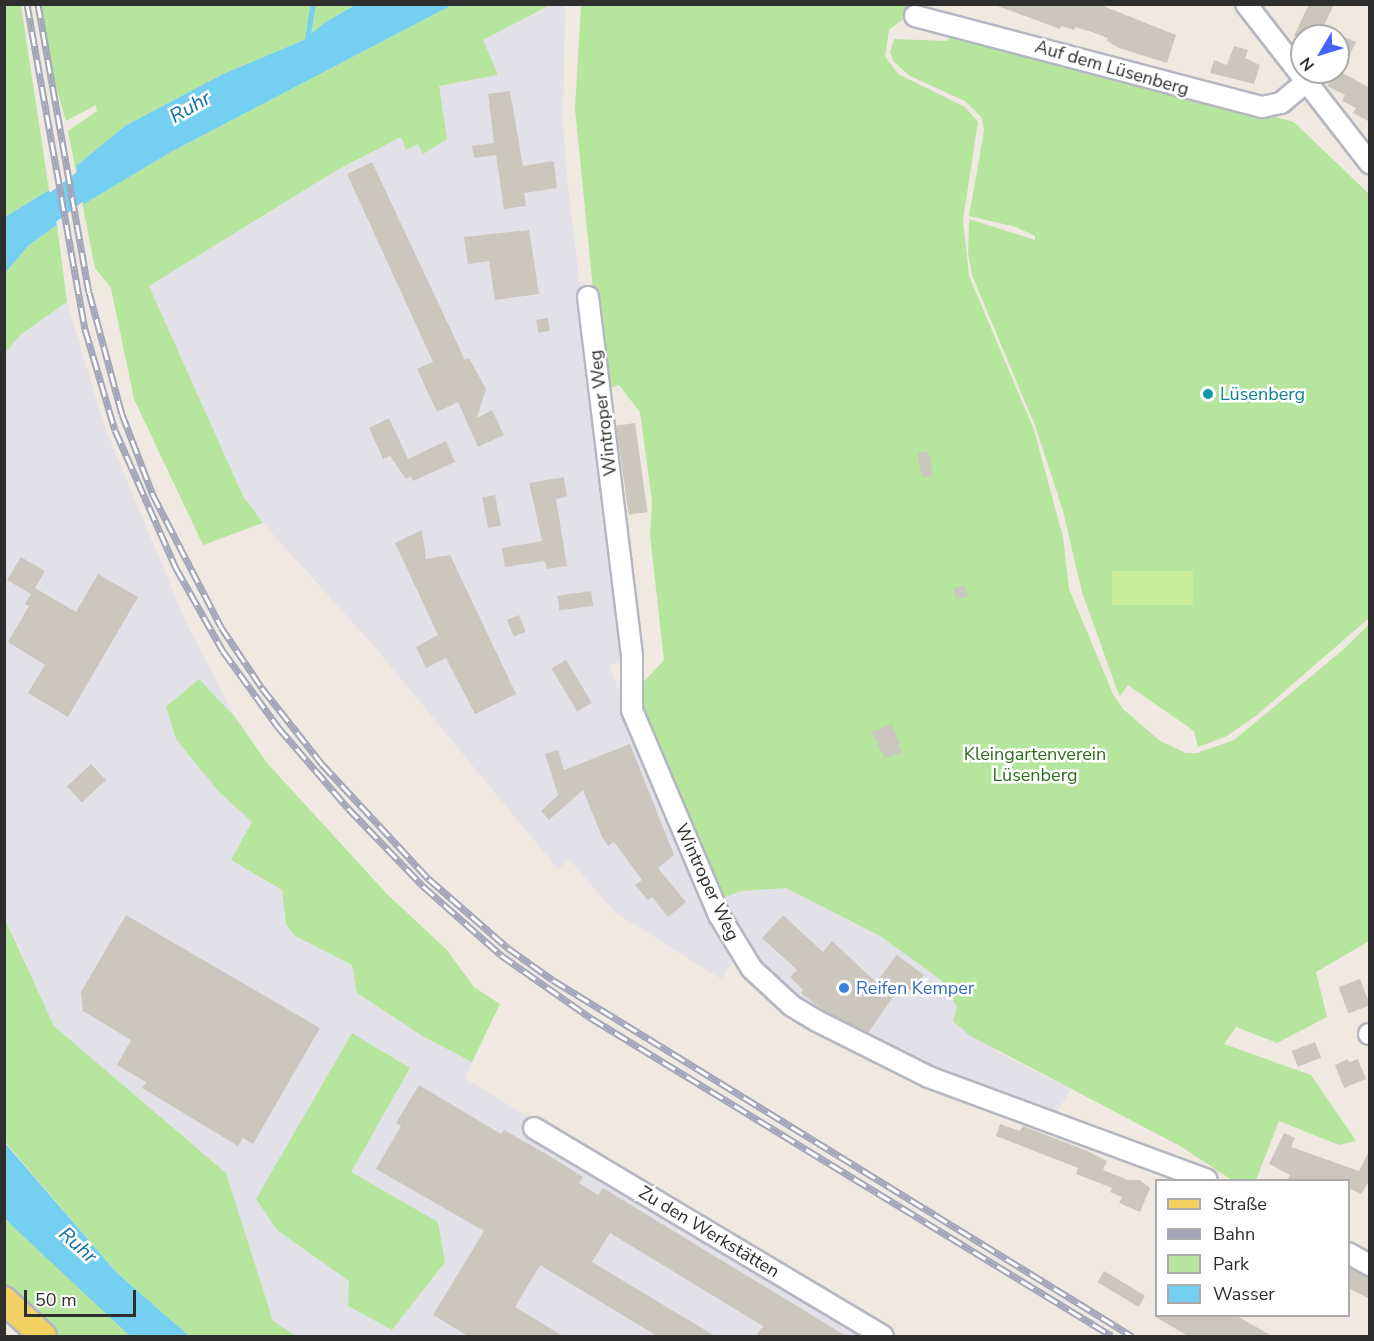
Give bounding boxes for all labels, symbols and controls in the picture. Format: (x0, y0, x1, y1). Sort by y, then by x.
north arrow (1290, 24, 1350, 84)
street label: Auf dem Lüsenberg (1033, 36, 1191, 100)
text: N (1295, 52, 1320, 75)
water label: Ruhr (165, 86, 215, 128)
street label: Wintroper Weg (585, 349, 621, 477)
place label: Lüsenberg (1220, 383, 1305, 405)
marker: Lüsenberg (1201, 387, 1215, 401)
park label: Kleingartenverein Lüsenberg (964, 744, 1106, 786)
street label: Wintroper Weg (670, 820, 744, 944)
place label: Reifen Kemper (856, 977, 974, 999)
marker: Reifen Kemper (837, 981, 851, 995)
legend (1155, 1179, 1350, 1317)
street label: Zu den Werkstätten (635, 1181, 783, 1283)
text: Straße (1213, 1192, 1267, 1216)
water label: Ruhr (54, 1222, 102, 1268)
text: Bahn (1213, 1222, 1255, 1246)
text: Park (1213, 1252, 1249, 1276)
scale bar (27, 1278, 140, 1316)
text: Wasser (1213, 1282, 1275, 1306)
text: 50 m (35, 1288, 77, 1312)

